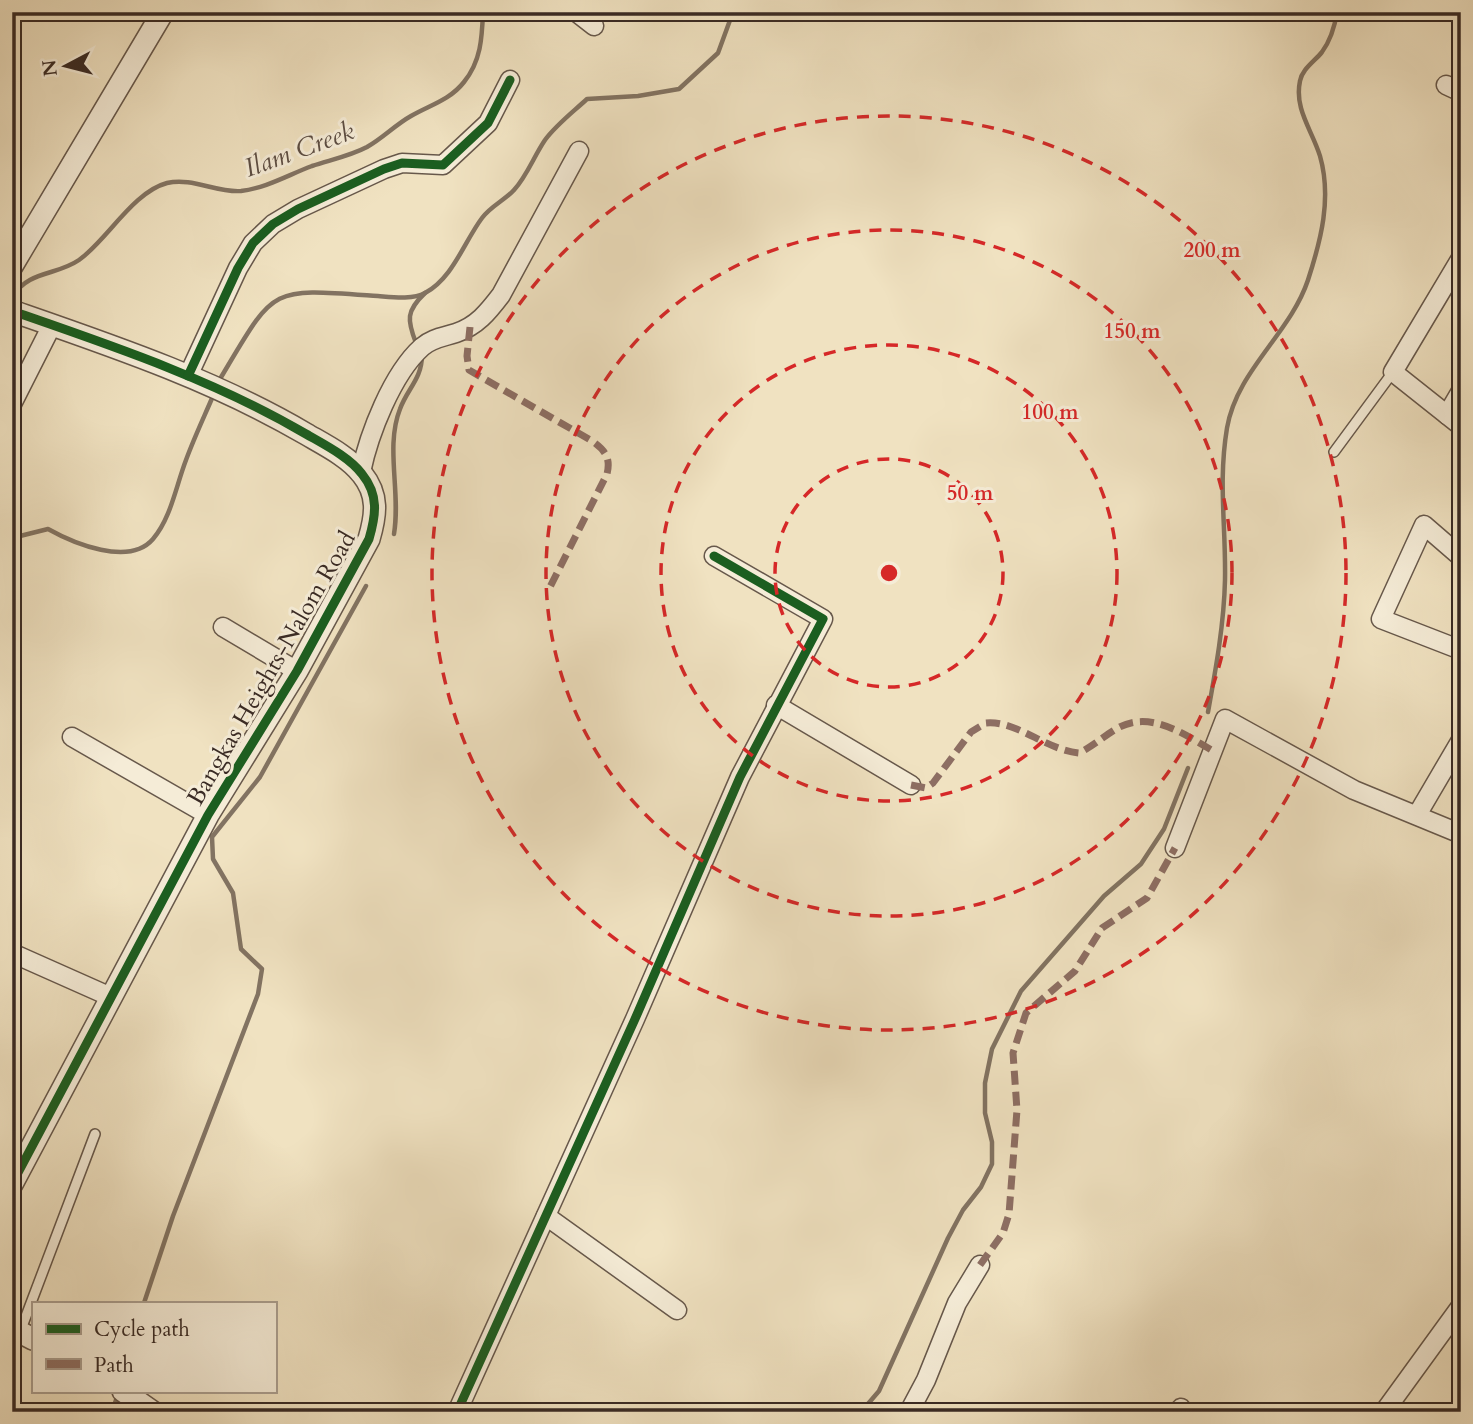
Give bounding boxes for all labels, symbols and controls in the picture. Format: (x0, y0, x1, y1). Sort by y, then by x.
north arrow (32, 32, 102, 102)
text: N (36, 58, 64, 78)
water label: Ilam Creek (239, 113, 359, 186)
text: 200 m (1183, 236, 1241, 265)
text: 150 m (1103, 317, 1161, 346)
text: 100 m (1021, 398, 1079, 427)
text: 50 m (947, 479, 994, 508)
street label: Bangkas Heights-Nalom Road (179, 525, 364, 811)
centre of rings (877, 561, 901, 585)
legend (32, 1302, 276, 1392)
text: Cycle path (94, 1315, 190, 1344)
text: Path (94, 1351, 134, 1380)

